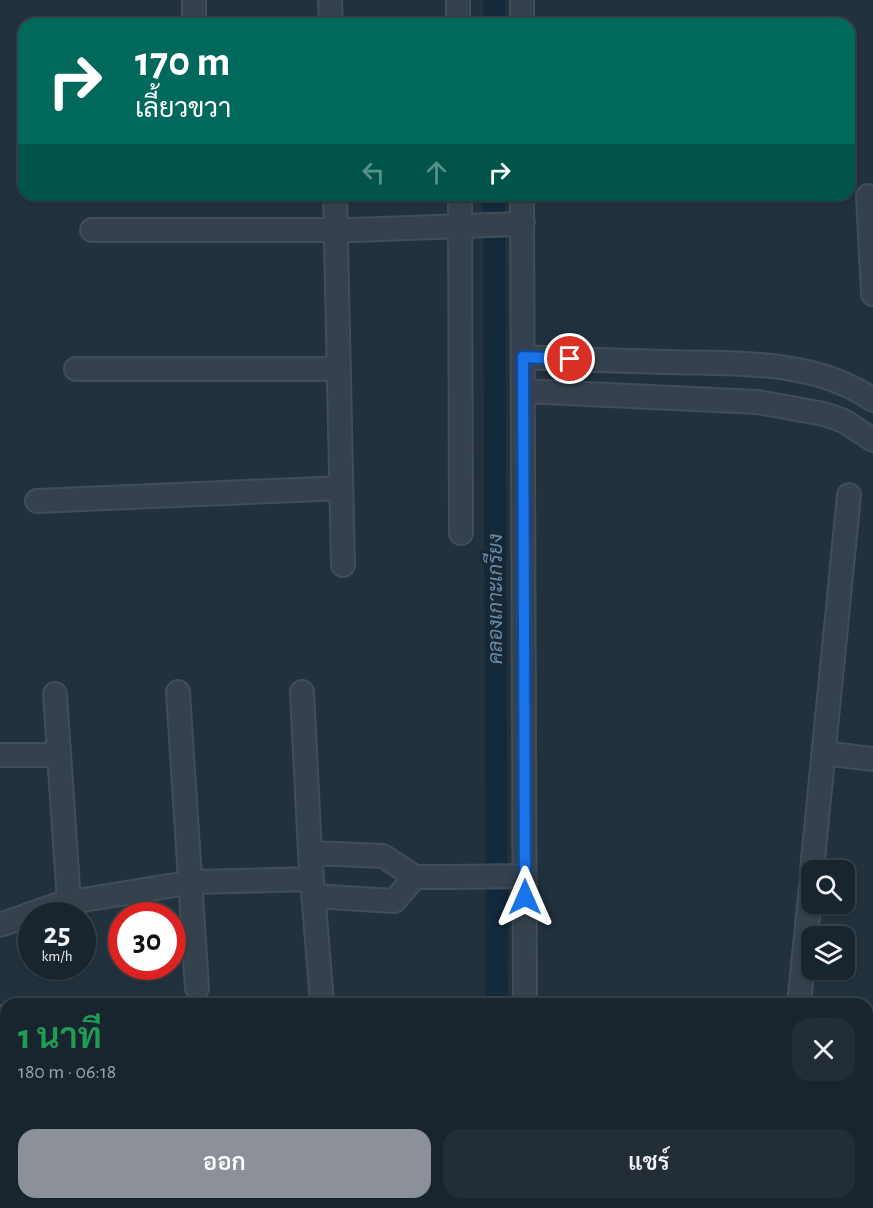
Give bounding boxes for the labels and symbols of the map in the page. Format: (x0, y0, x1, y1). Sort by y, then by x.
pin (544, 333, 595, 384)
water label: คลองเกาะเกรียง (482, 534, 506, 664)
position arrow (493, 865, 557, 929)
speed limit sign: 30 (108, 902, 186, 980)

